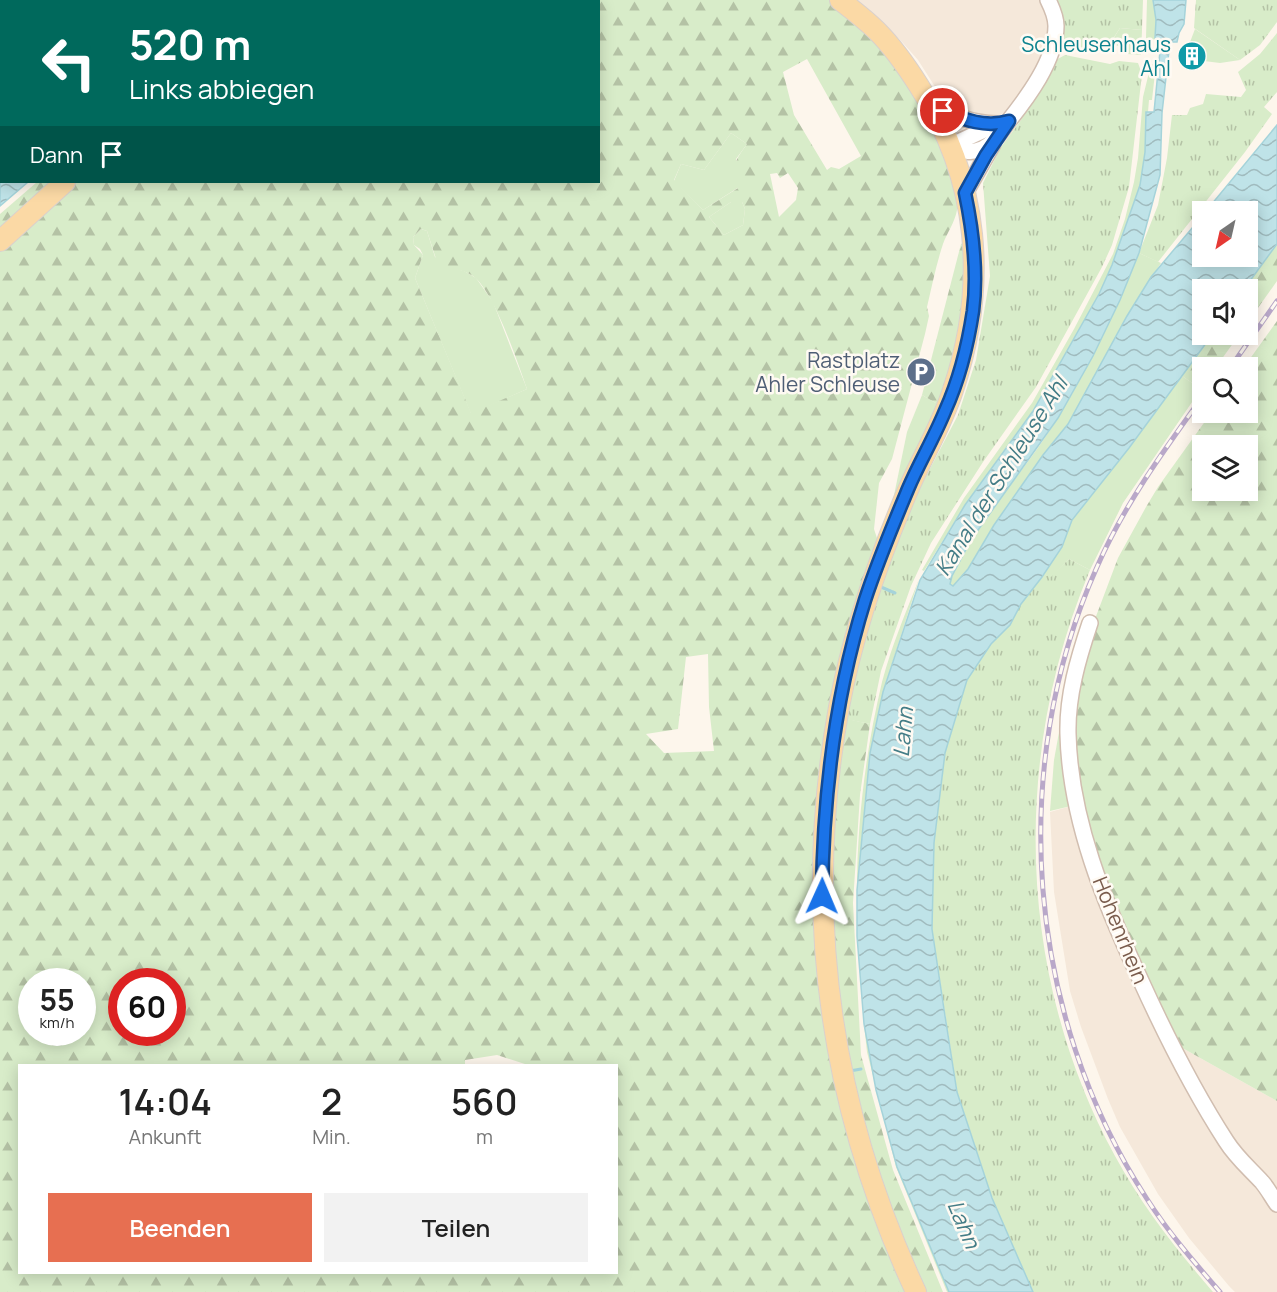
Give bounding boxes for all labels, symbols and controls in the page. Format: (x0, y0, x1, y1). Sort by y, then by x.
text: 520 m (129, 15, 251, 73)
icon: left (30, 24, 108, 102)
place label: Schleusenhaus Ahl (1021, 30, 1171, 82)
building icon: Schleusenhaus Ahl (1176, 40, 1208, 72)
text: Links abbiegen (129, 70, 314, 107)
pin (917, 85, 968, 136)
icon: arrive (926, 94, 959, 127)
icon: arrive (95, 138, 128, 171)
text: Dann (30, 140, 83, 170)
north arrow (1192, 201, 1258, 267)
map controls (1192, 201, 1258, 501)
button: sound (1192, 279, 1258, 345)
place label: Rastplatz Ahler Schleuse (755, 346, 900, 398)
parking icon: Rastplatz Ahler Schleuse (905, 356, 937, 388)
button: search (1192, 357, 1258, 423)
water label: Kanal der Schleuse Ahl (928, 368, 1076, 581)
button: layers (1192, 435, 1258, 501)
water label: Lahn (886, 705, 920, 758)
position arrow (790, 864, 854, 928)
street label: Hohenrhein (1087, 872, 1155, 988)
speed limit sign: 60 (108, 968, 186, 1046)
text: 55 (39, 979, 75, 1020)
text: km/h (40, 1012, 74, 1033)
text: 14:04 (118, 1077, 212, 1126)
text: 2 (321, 1077, 342, 1126)
text: 560 (451, 1077, 518, 1126)
text: Ankunft (128, 1123, 202, 1150)
text: Min. (312, 1123, 351, 1150)
text: m (476, 1123, 493, 1150)
button: Beenden (48, 1193, 312, 1262)
button: Teilen (324, 1193, 588, 1262)
water label: Lahn (941, 1195, 988, 1254)

